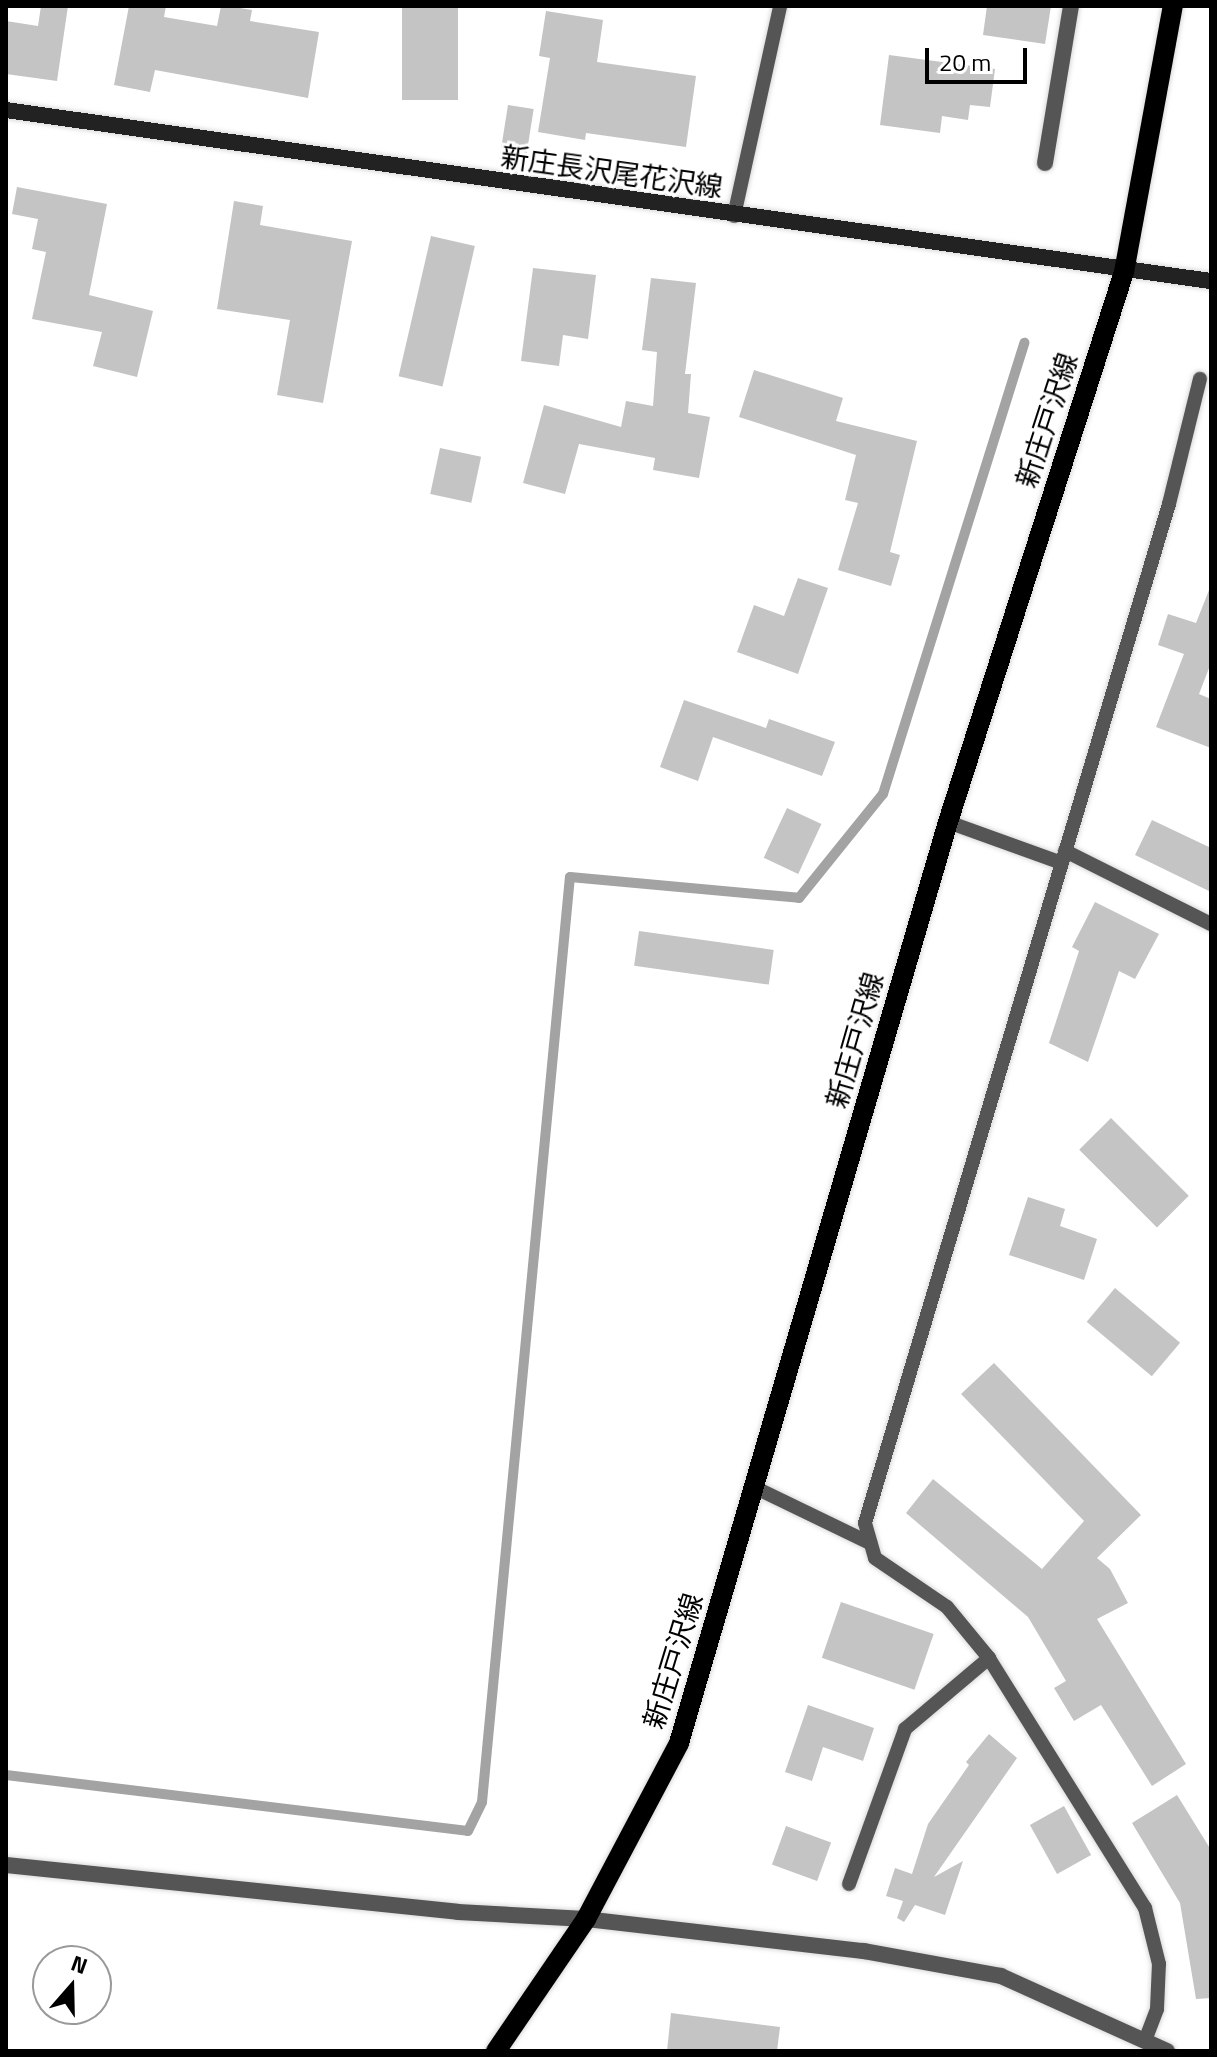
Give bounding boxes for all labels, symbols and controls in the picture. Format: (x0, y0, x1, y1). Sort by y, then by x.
scale bar (929, 32, 1031, 82)
text: 20 m (939, 44, 991, 80)
street label: 新庄長沢尾花沢線 (499, 140, 725, 204)
street label: 新庄戸沢線 (1009, 348, 1085, 492)
street label: 新庄戸沢線 (820, 968, 890, 1112)
street label: 新庄戸沢線 (636, 1589, 710, 1733)
north arrow (32, 1945, 112, 2025)
text: N (67, 1946, 93, 1983)

